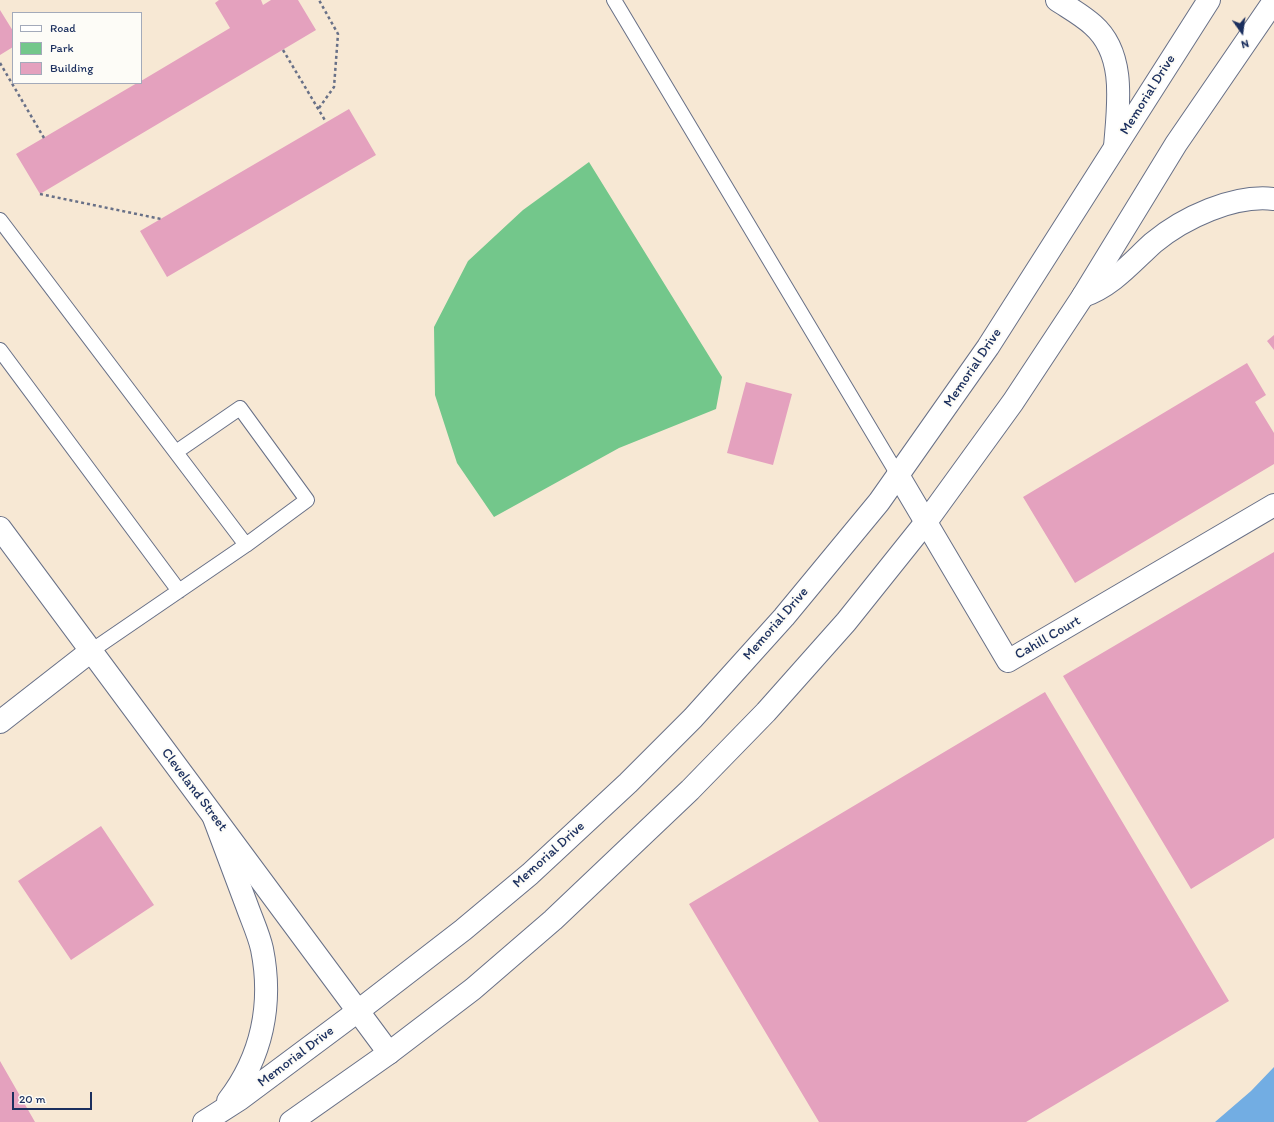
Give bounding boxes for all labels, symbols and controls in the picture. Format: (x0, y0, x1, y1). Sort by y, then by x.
legend (12, 12, 142, 84)
north arrow (1222, 12, 1262, 52)
text: Road (50, 21, 76, 35)
text: N (1240, 37, 1250, 51)
text: Park (50, 41, 74, 55)
street label: Memorial Drive (1117, 52, 1179, 138)
text: Building (50, 61, 93, 75)
street label: Memorial Drive (940, 325, 1006, 411)
street label: Memorial Drive (740, 584, 812, 664)
street label: Cahill Court (1012, 612, 1084, 664)
street label: Cleveland Street (157, 745, 231, 835)
street label: Memorial Drive (509, 818, 589, 892)
street label: Memorial Drive (254, 1023, 338, 1091)
scale bar (14, 1084, 94, 1110)
text: 20 m (19, 1092, 46, 1106)

